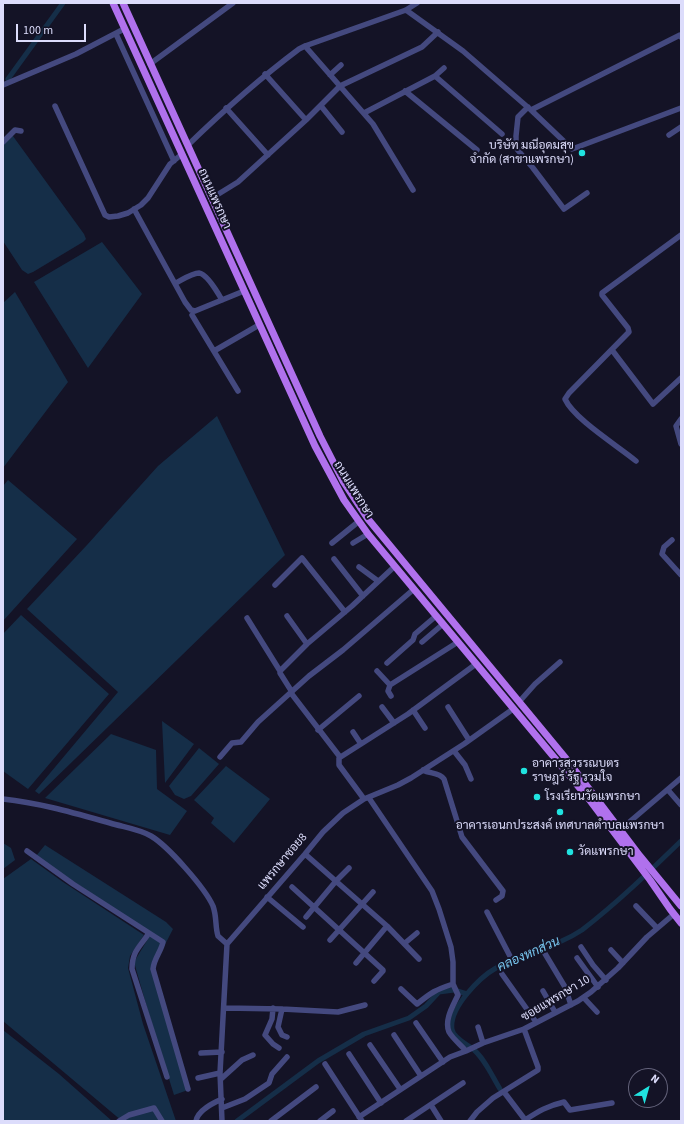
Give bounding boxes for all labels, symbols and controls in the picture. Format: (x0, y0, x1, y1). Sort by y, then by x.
scale bar (18, 16, 88, 42)
text: 100 m (23, 22, 53, 39)
place label: บริษัท มณีอุดมสุข จำกัด (สาขาแพรกษา) (470, 139, 574, 167)
marker: บริษัท มณีอุดมสุข จำกัด (สาขาแพรกษา) (577, 148, 587, 158)
street label: ถนนแพรกษา (194, 167, 234, 231)
street label: ถนนแพรกษา (330, 459, 376, 521)
place label: อาคารสุวรรณบุตร ราษฎร์ รัฐ รวมใจ (532, 757, 619, 785)
marker: อาคารสุวรรณบุตร ราษฎร์ รัฐ รวมใจ (519, 766, 529, 776)
place label: โรงเรียนวัดแพรกษา (545, 790, 640, 804)
marker: โรงเรียนวัดแพรกษา (532, 792, 542, 802)
marker: อาคารเอนกประสงค์ เทศบาลตำบลแพรกษา (555, 807, 565, 817)
place label: อาคารเอนกประสงค์ เทศบาลตำบลแพรกษา (456, 819, 664, 833)
street label: แพรกษาซอย8 (255, 831, 311, 893)
place label: วัดแพรกษา (578, 845, 633, 859)
marker: วัดแพรกษา (565, 847, 575, 857)
water label: คลองหกส่วน (495, 934, 563, 976)
street label: ซอยแพรกษา 10 (519, 973, 593, 1025)
north arrow (628, 1068, 668, 1108)
text: N (647, 1071, 662, 1087)

